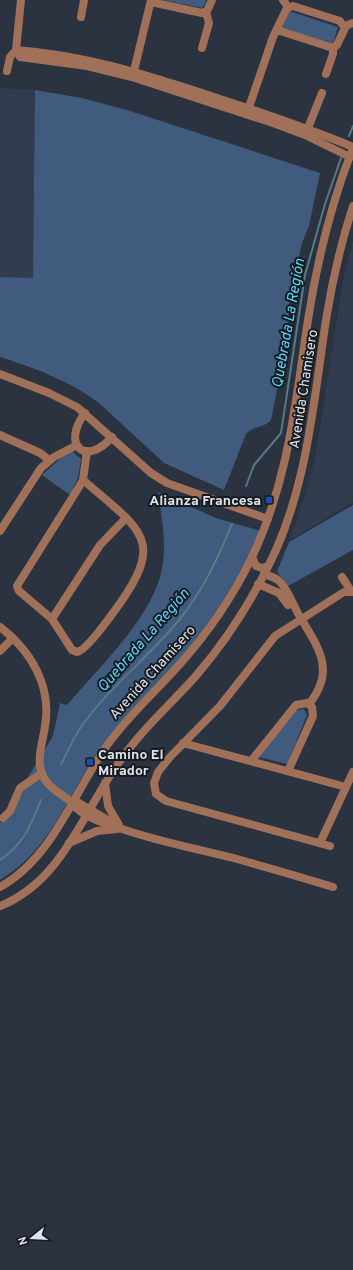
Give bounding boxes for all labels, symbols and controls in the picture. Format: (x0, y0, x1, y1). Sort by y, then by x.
water label: Quebrada La Región (269, 257, 310, 389)
street label: Avenida Chamisero (287, 328, 322, 450)
place label: Alianza Francesa (149, 493, 261, 510)
marker: Alianza Francesa (264, 495, 274, 505)
water label: Quebrada La Región (94, 585, 194, 697)
street label: Avenida Chamisero (106, 622, 200, 723)
place label: Camino El Mirador (98, 747, 164, 780)
marker: Camino El Mirador (85, 757, 95, 767)
north arrow (12, 1218, 52, 1258)
text: N (16, 1235, 31, 1247)

